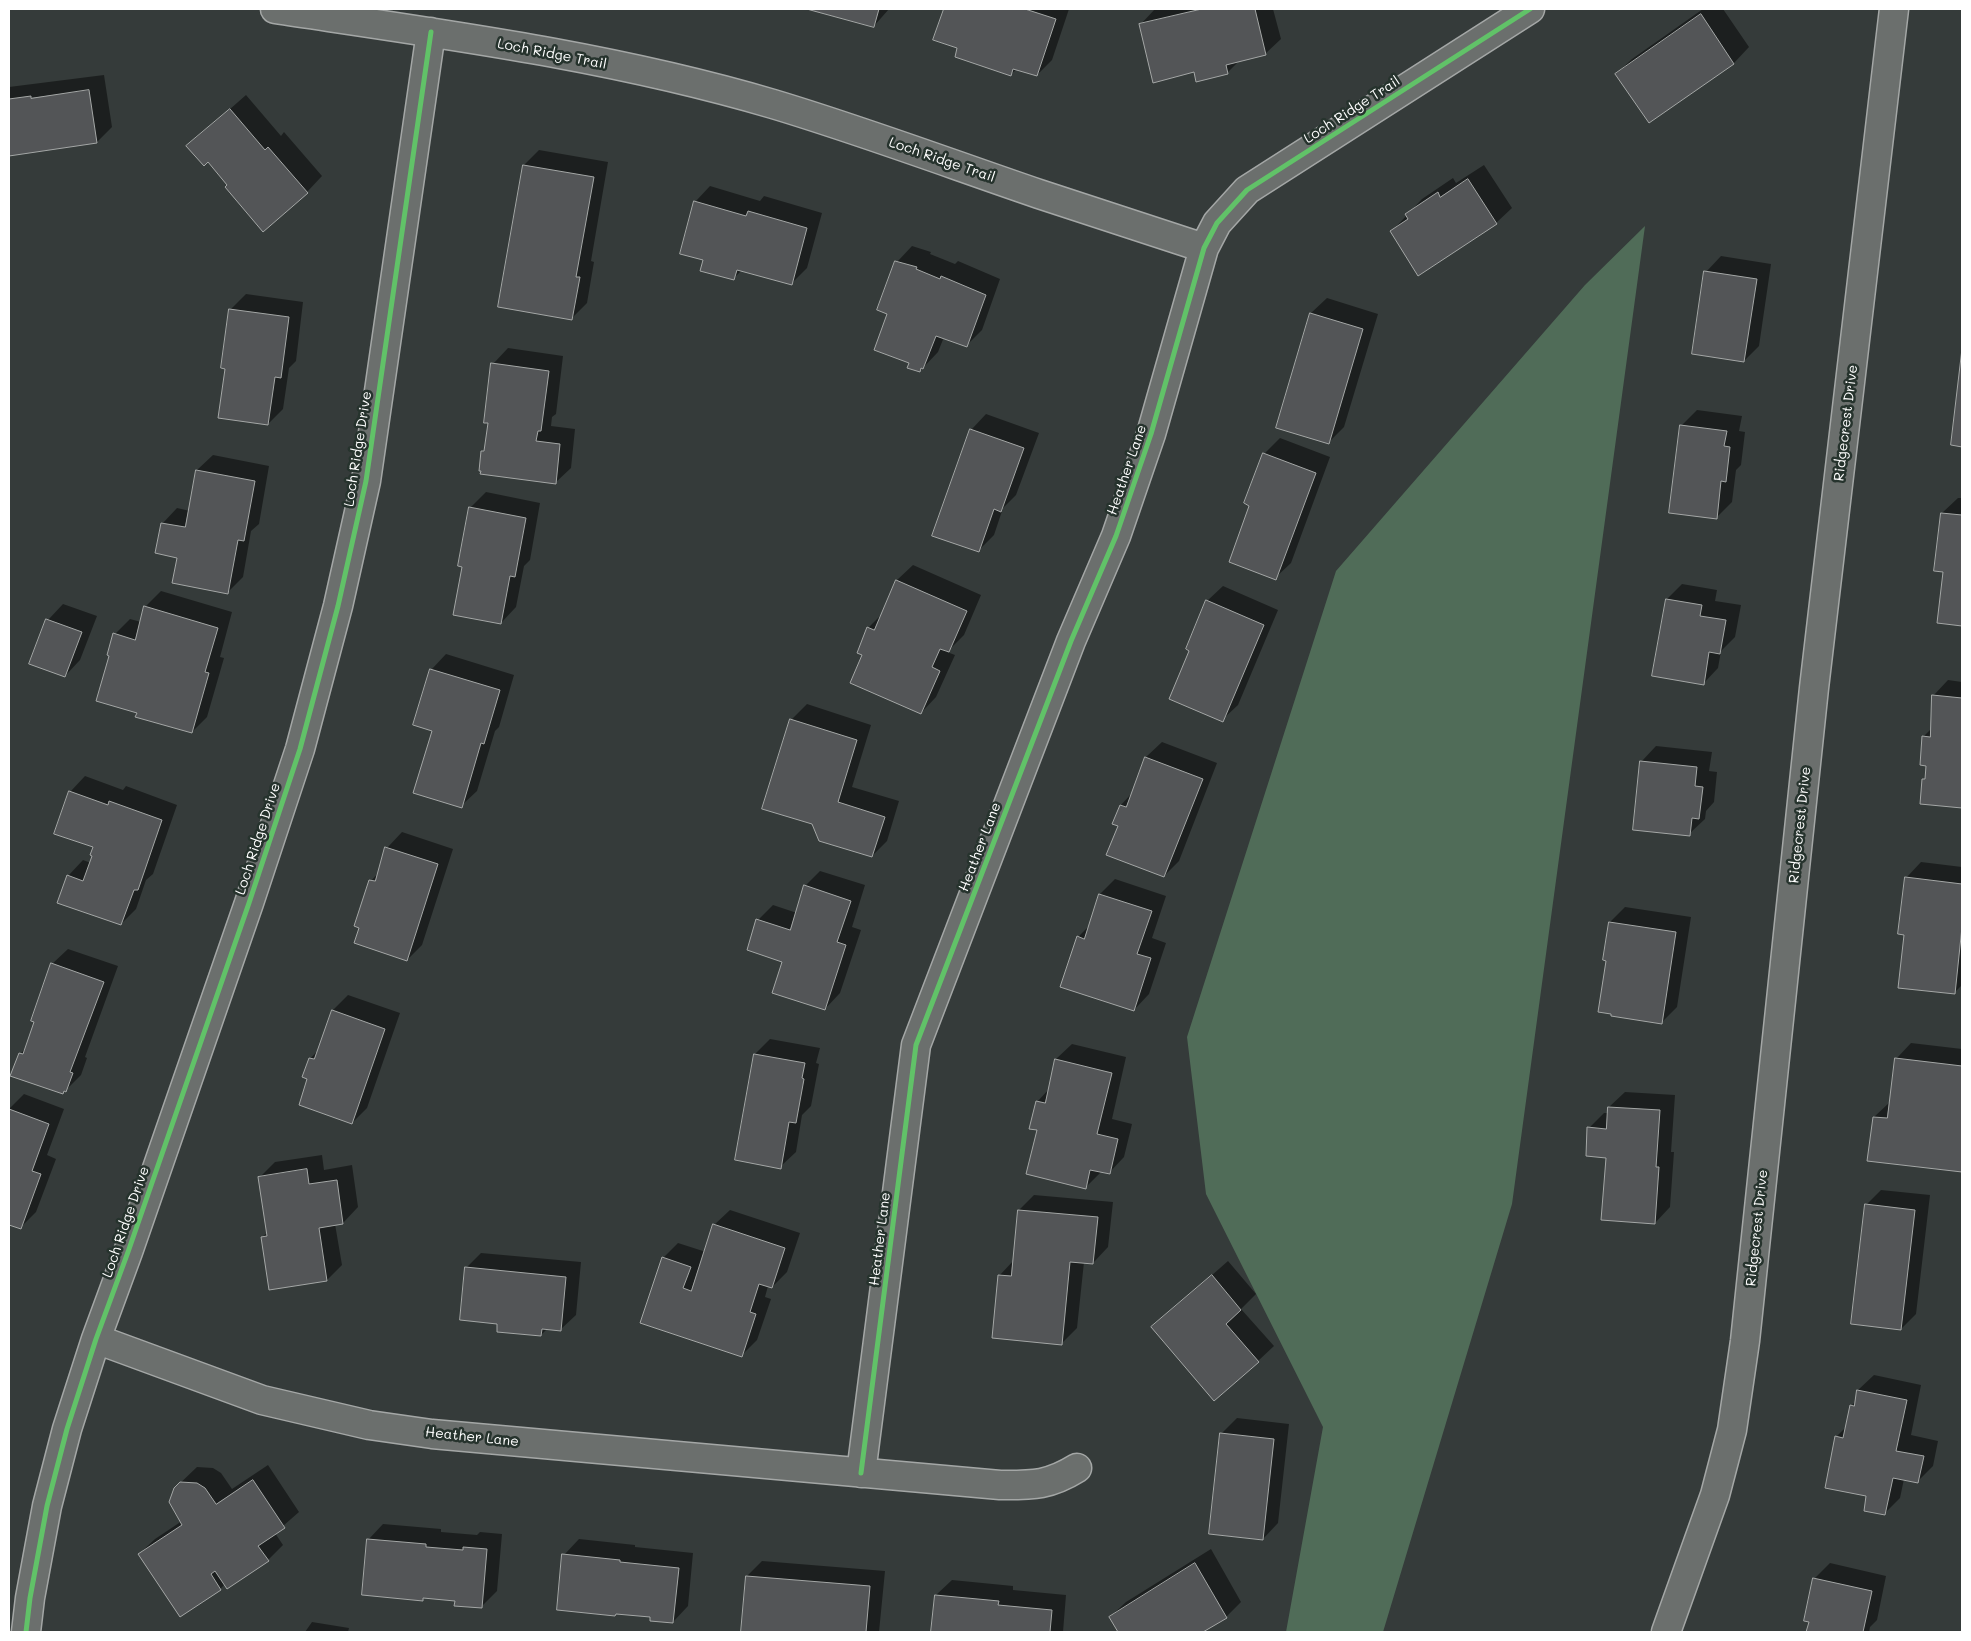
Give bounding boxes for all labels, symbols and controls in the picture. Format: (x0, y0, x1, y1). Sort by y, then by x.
street label: Loch Ridge Trail (496, 35, 608, 73)
street label: Loch Ridge Trail (1301, 73, 1403, 147)
street label: Loch Ridge Trail (887, 134, 997, 186)
street label: Ridgecrest Drive (1831, 364, 1861, 482)
street label: Loch Ridge Drive (341, 390, 375, 508)
street label: Heather Lane (1104, 423, 1150, 517)
street label: Ridgecrest Drive (1786, 766, 1814, 884)
street label: Loch Ridge Drive (232, 781, 284, 897)
street label: Heather Lane (955, 800, 1005, 894)
street label: Loch Ridge Drive (99, 1164, 153, 1280)
street label: Ridgecrest Drive (1743, 1169, 1771, 1287)
street label: Heather Lane (866, 1191, 894, 1287)
street label: Heather Lane (424, 1424, 520, 1450)

